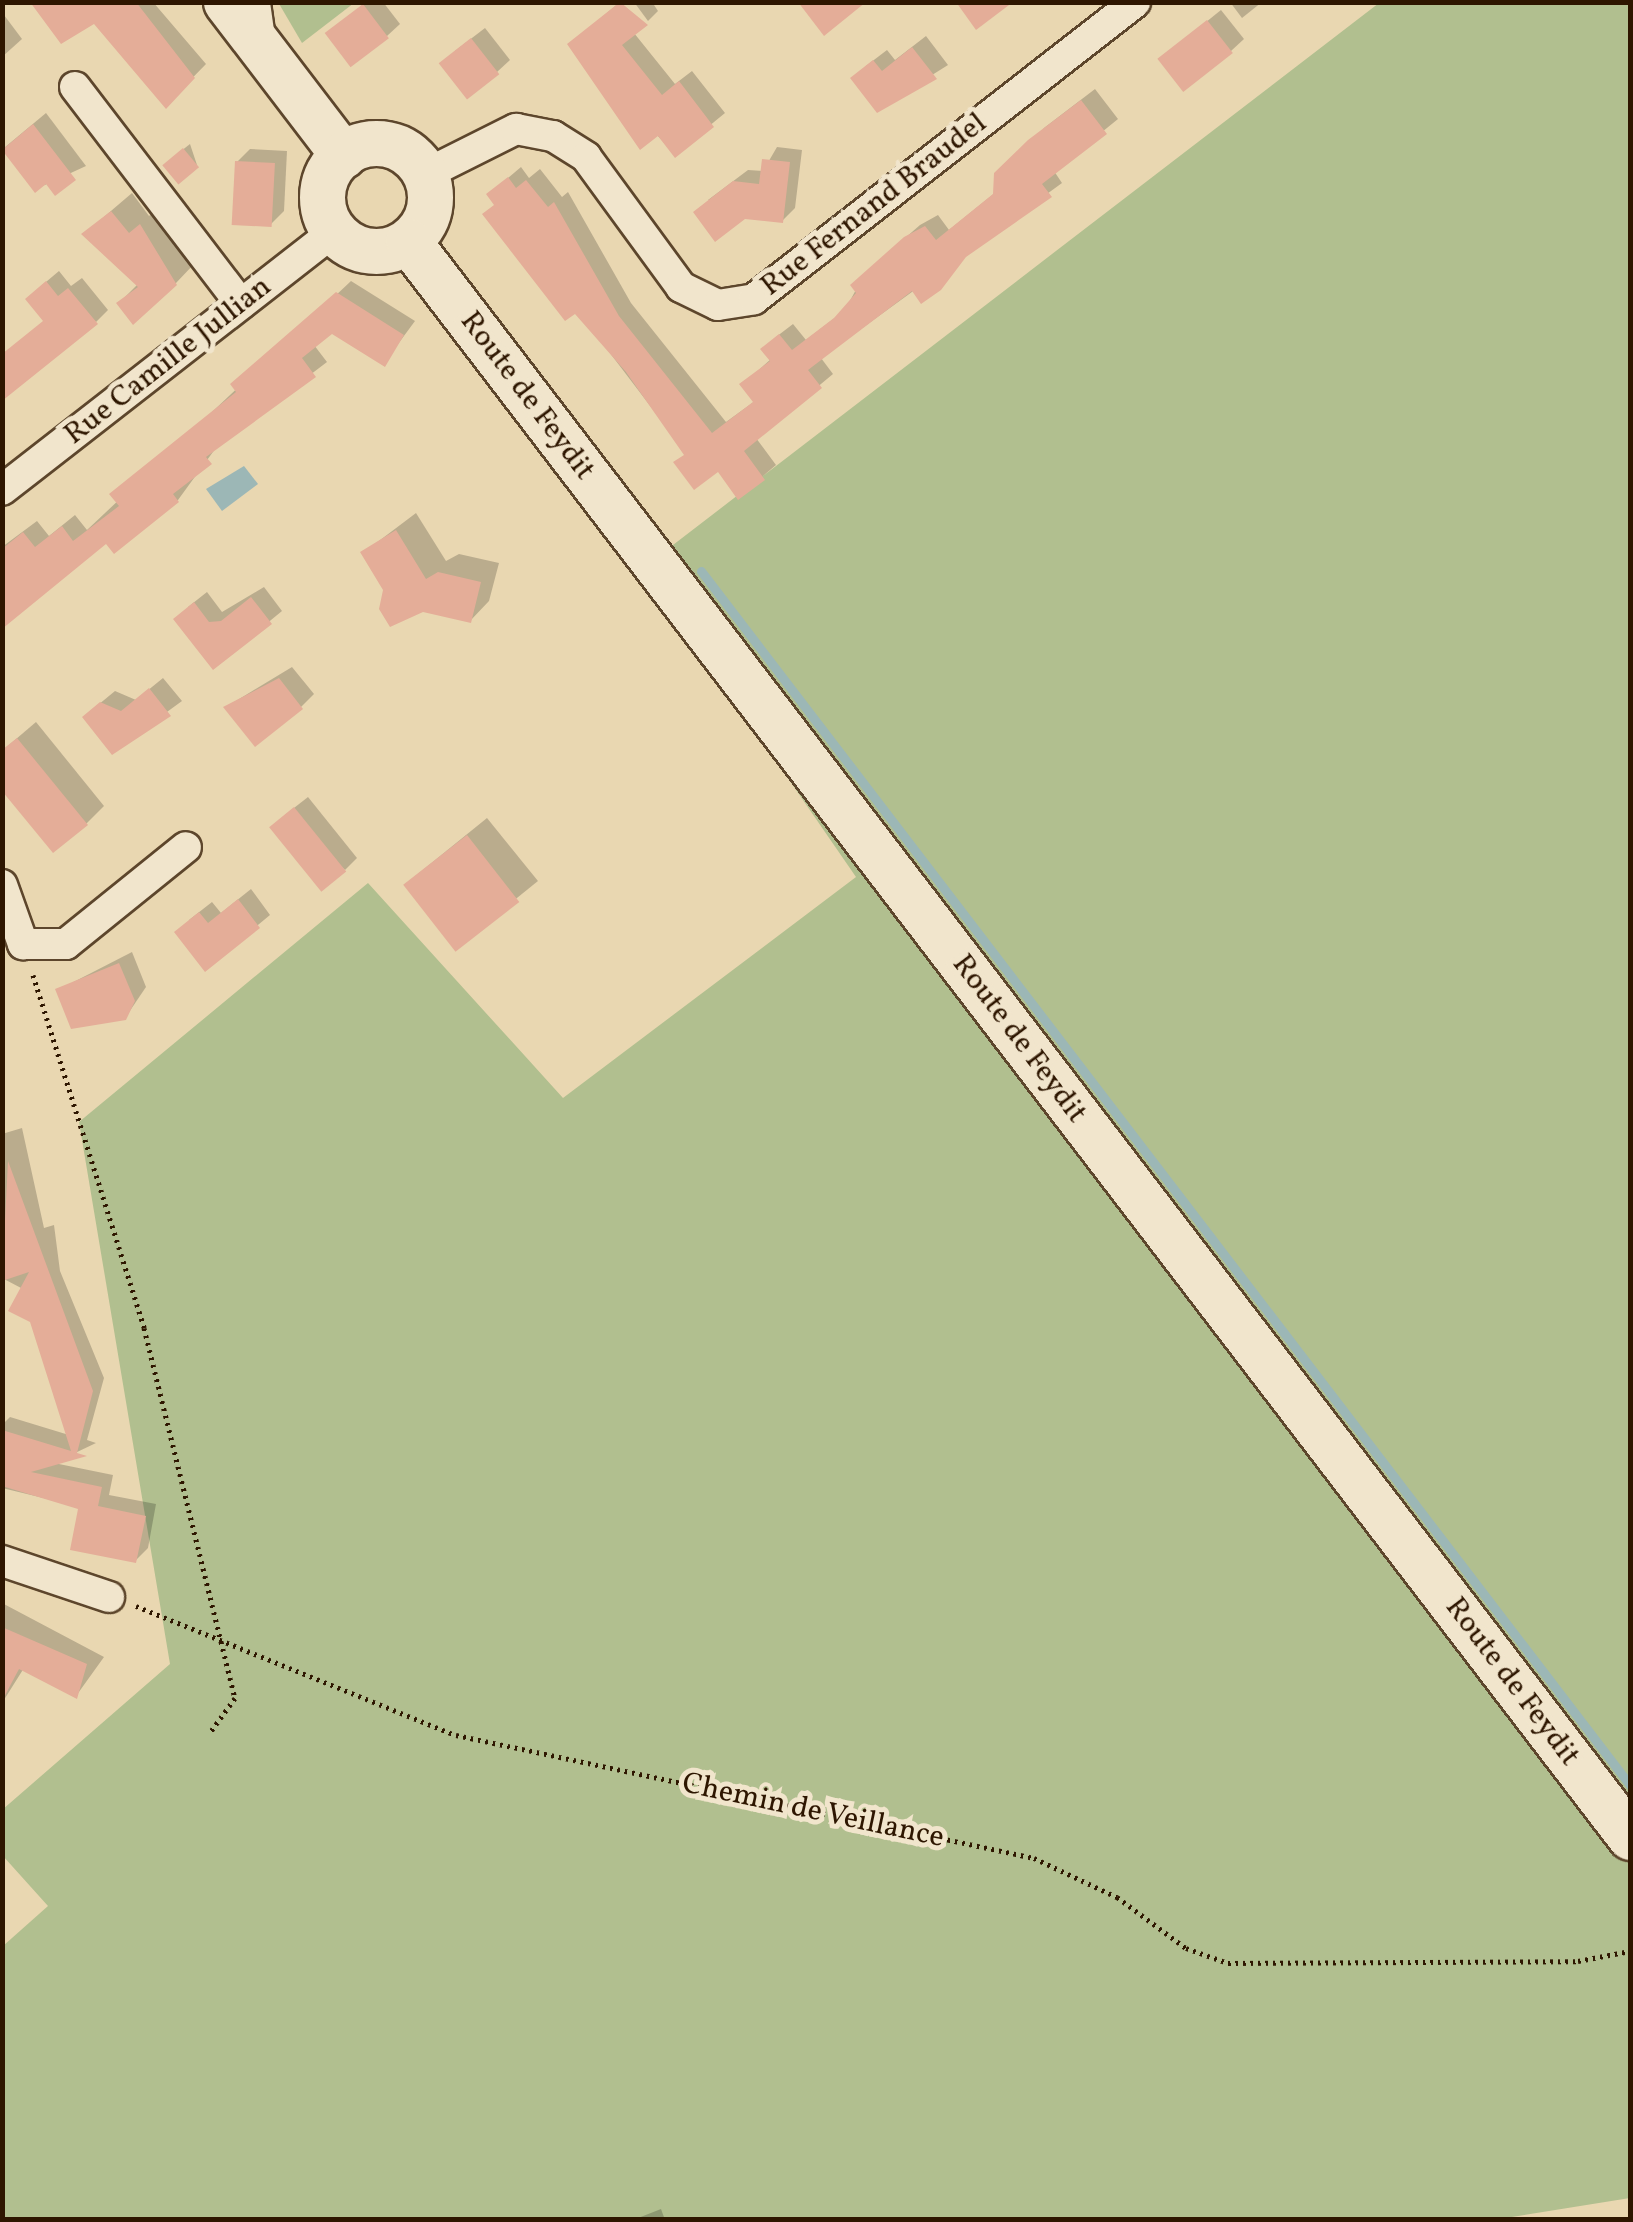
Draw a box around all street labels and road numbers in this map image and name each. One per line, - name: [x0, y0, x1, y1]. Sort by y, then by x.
- street label: Rue Fernand Braudel: [754, 106, 994, 304]
- street label: Rue Camille Jullian: [57, 269, 279, 453]
- street label: Route de Feydit: [452, 304, 602, 488]
- street label: Route de Feydit: [944, 947, 1094, 1131]
- street label: Route de Feydit: [1437, 1590, 1587, 1774]
- street label: Chemin de Veillance: [678, 1766, 948, 1856]

